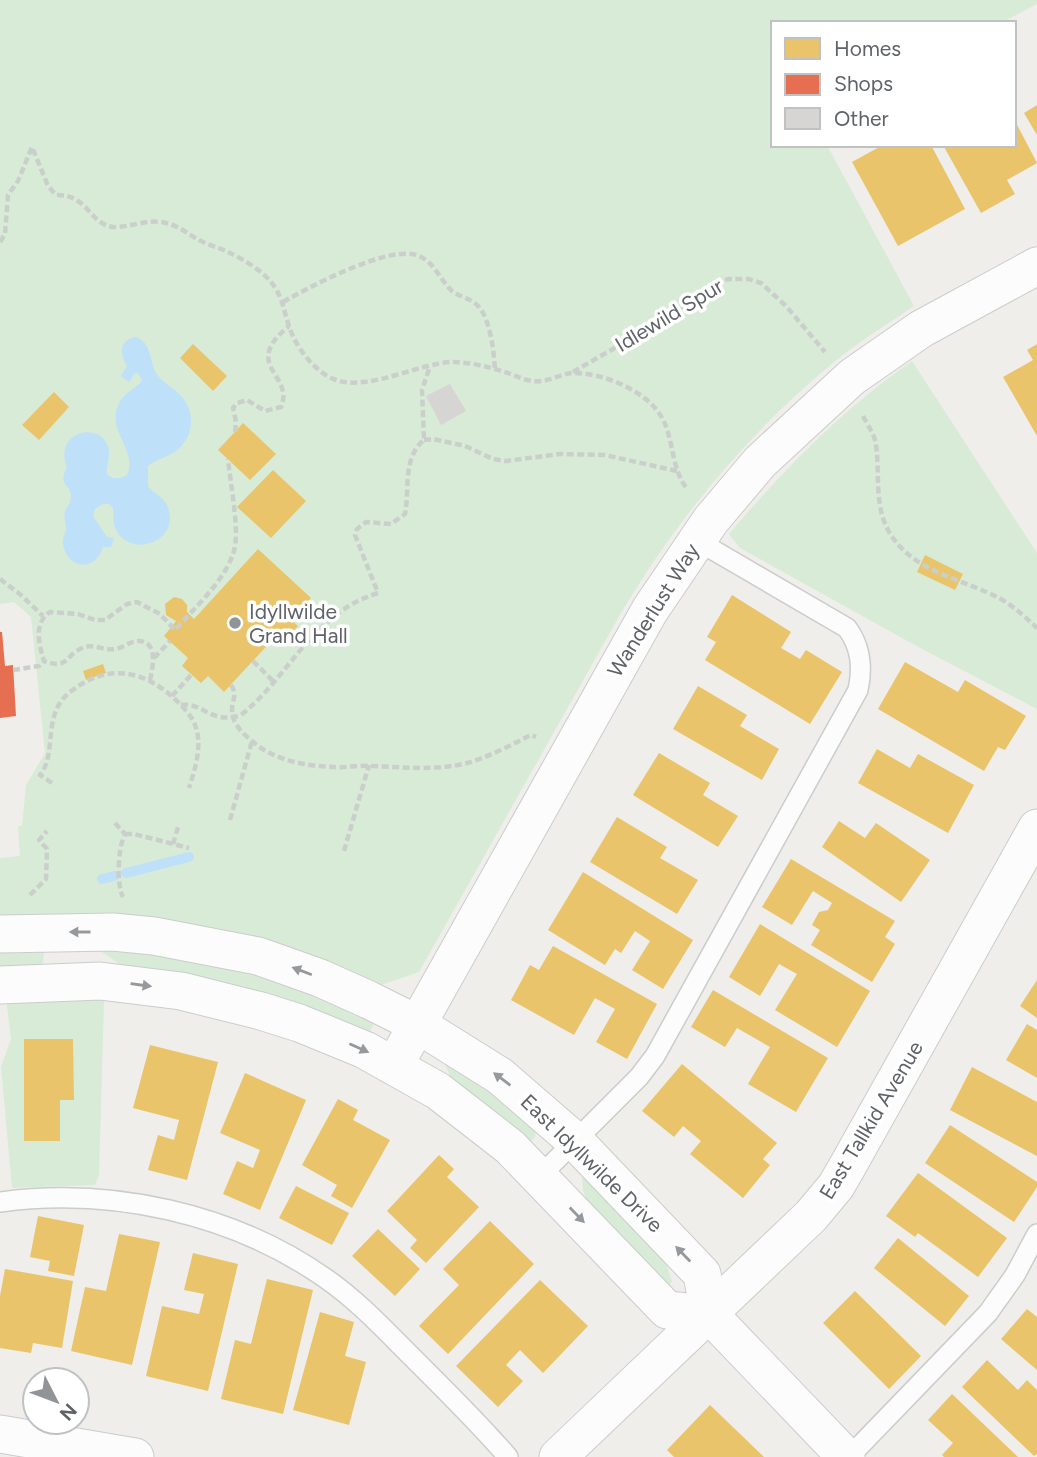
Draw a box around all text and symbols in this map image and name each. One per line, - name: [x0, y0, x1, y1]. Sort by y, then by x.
- legend: [771, 21, 1016, 147]
- text: Homes: [834, 36, 901, 61]
- text: Shops: [834, 71, 893, 96]
- text: Other: [834, 106, 889, 131]
- street label: Idlewild Spur: [611, 273, 727, 357]
- street label: Wanderlust Way: [602, 539, 704, 681]
- place label: Idyllwilde Grand Hall: [249, 599, 348, 648]
- marker: Idyllwilde Grand Hall: [227, 615, 243, 631]
- one-way arrow: [68, 926, 90, 937]
- one-way arrow: [292, 966, 313, 977]
- one-way arrow: [130, 980, 152, 991]
- street label: East Tallkid Avenue: [814, 1036, 928, 1204]
- one-way arrow: [349, 1042, 369, 1054]
- one-way arrow: [493, 1072, 511, 1086]
- street label: East Idyllwilde Drive: [516, 1089, 668, 1237]
- one-way arrow: [568, 1206, 584, 1223]
- one-way arrow: [676, 1246, 692, 1263]
- north arrow: [21, 1366, 91, 1436]
- text: N: [55, 1399, 82, 1425]

